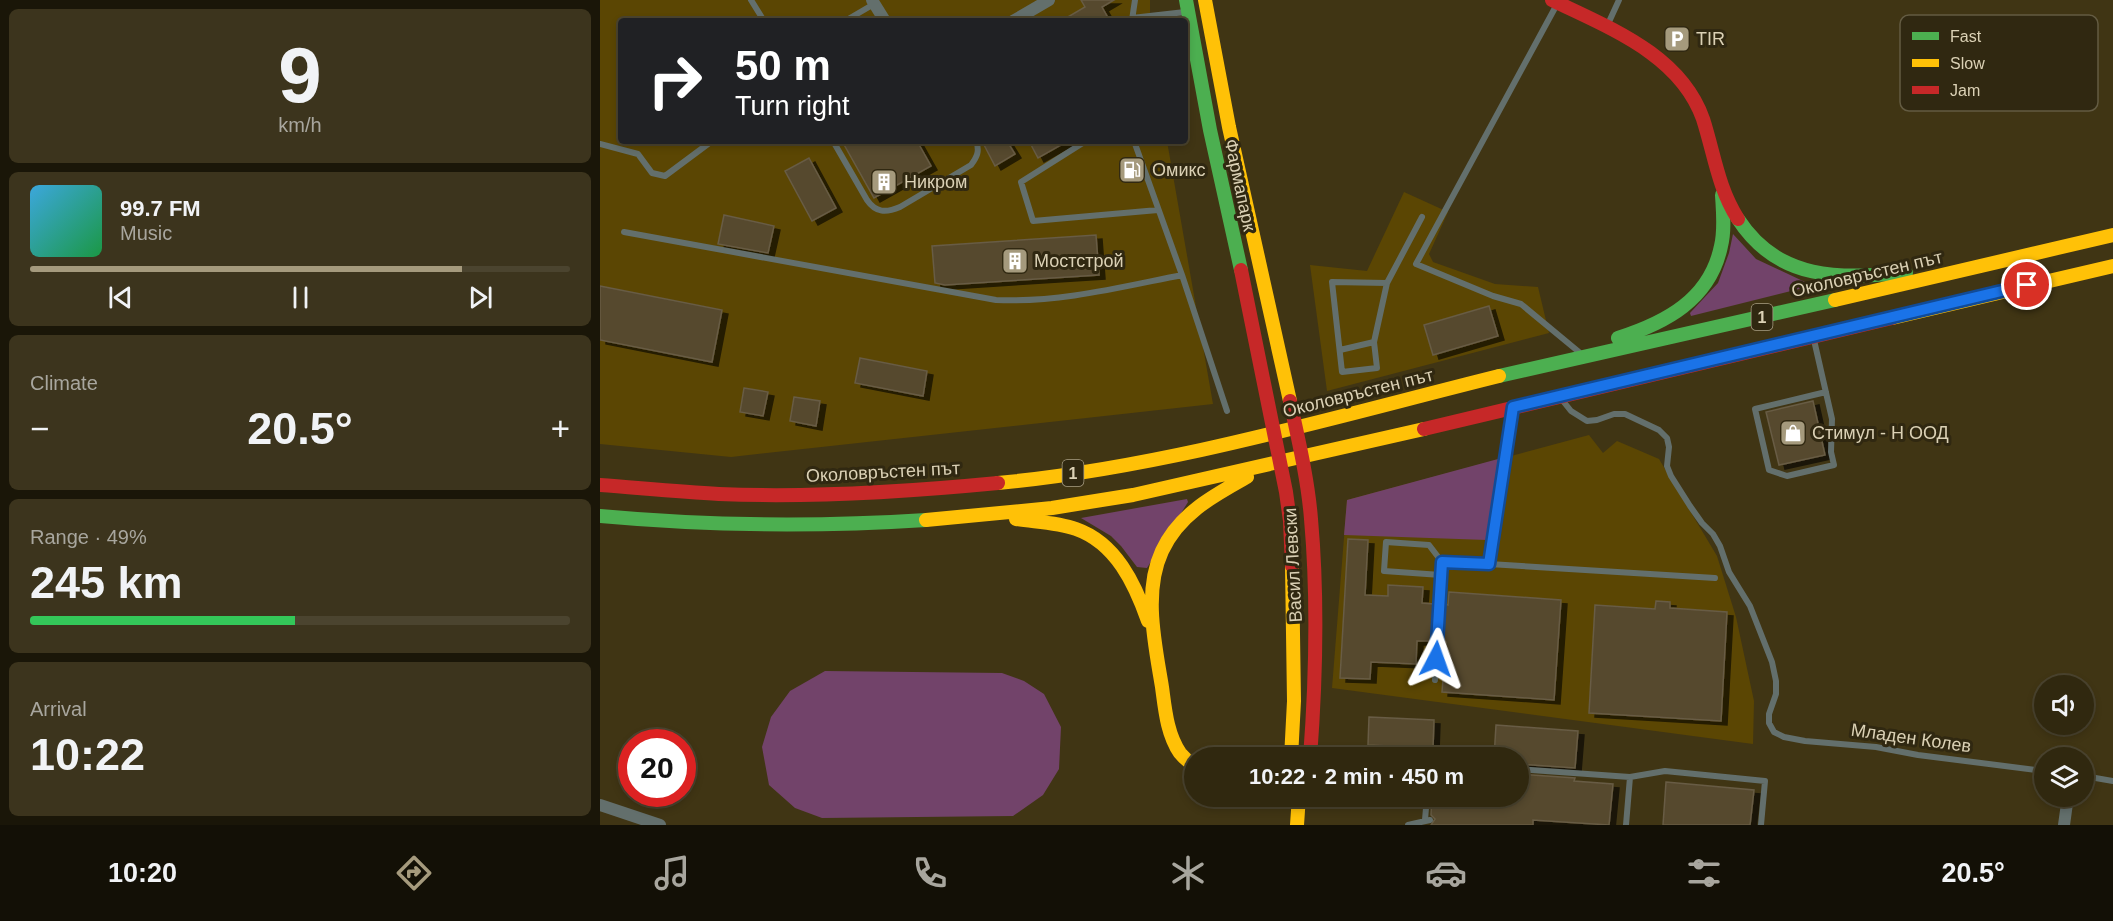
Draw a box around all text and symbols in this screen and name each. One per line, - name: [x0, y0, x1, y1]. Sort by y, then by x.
- legend: [1900, 15, 2098, 111]
- parking icon: TIR: [1662, 24, 1692, 54]
- text: Fast: [1950, 28, 1982, 45]
- place label: TIR: [1696, 29, 1725, 49]
- text: 9: [278, 31, 322, 119]
- icon: right: [636, 42, 714, 120]
- text: 50 m: [735, 42, 831, 89]
- text: Slow: [1950, 55, 1985, 72]
- text: Jam: [1950, 82, 1980, 99]
- text: Turn right: [735, 91, 850, 121]
- text: km/h: [278, 114, 322, 136]
- street label: Фармапарк: [1220, 137, 1260, 233]
- fuel station icon: Омикс: [1117, 155, 1147, 185]
- place label: Омикс: [1152, 160, 1206, 180]
- building icon: Никром: [869, 167, 899, 197]
- place label: Никром: [904, 172, 967, 192]
- text: 99.7 FM: [120, 196, 201, 221]
- text: Music: [120, 222, 172, 244]
- building icon: Мостстрой: [1000, 246, 1030, 276]
- street label: Околовръстен път: [1789, 247, 1945, 301]
- place label: Мостстрой: [1034, 251, 1124, 271]
- pin: [2001, 259, 2052, 310]
- icon: arrive: [2010, 268, 2043, 301]
- icon: previous: [104, 281, 137, 314]
- icon: pause: [284, 281, 317, 314]
- icon: next: [464, 281, 497, 314]
- road number: 1: [1752, 304, 1772, 330]
- street label: Околовръстен път: [1281, 365, 1435, 421]
- text: Climate: [30, 372, 98, 394]
- text: 20.5°: [247, 403, 353, 454]
- text: −: [30, 410, 49, 447]
- text: +: [551, 410, 570, 447]
- shop icon: Стимул - Н ООД: [1778, 418, 1808, 448]
- place label: Стимул - Н ООД: [1812, 423, 1949, 443]
- street label: Околовръстен път: [805, 458, 961, 486]
- road number: 1: [1062, 460, 1084, 486]
- street label: Васил Левски: [1280, 507, 1306, 623]
- text: Range · 49%: [30, 526, 147, 548]
- text: 245 km: [30, 557, 183, 608]
- position arrow: [1404, 627, 1468, 691]
- map controls: [2034, 675, 2094, 807]
- button: sound: [2034, 675, 2094, 735]
- text: Arrival: [30, 698, 87, 720]
- street label: Младен Колев: [1850, 720, 1972, 756]
- text: 10:22: [30, 729, 145, 780]
- speed limit sign: 20: [618, 729, 696, 807]
- button: layers: [2034, 747, 2094, 807]
- text: 10:22 · 2 min · 450 m: [1249, 764, 1464, 789]
- icon: directions: [393, 852, 435, 894]
- icon: music: [651, 852, 693, 894]
- icon: phone: [909, 852, 951, 894]
- icon: climate: [1167, 852, 1209, 894]
- icon: car: [1425, 852, 1467, 894]
- icon: filters: [1683, 852, 1725, 894]
- text: 10:20: [108, 858, 177, 888]
- text: 20.5°: [1942, 858, 2005, 888]

